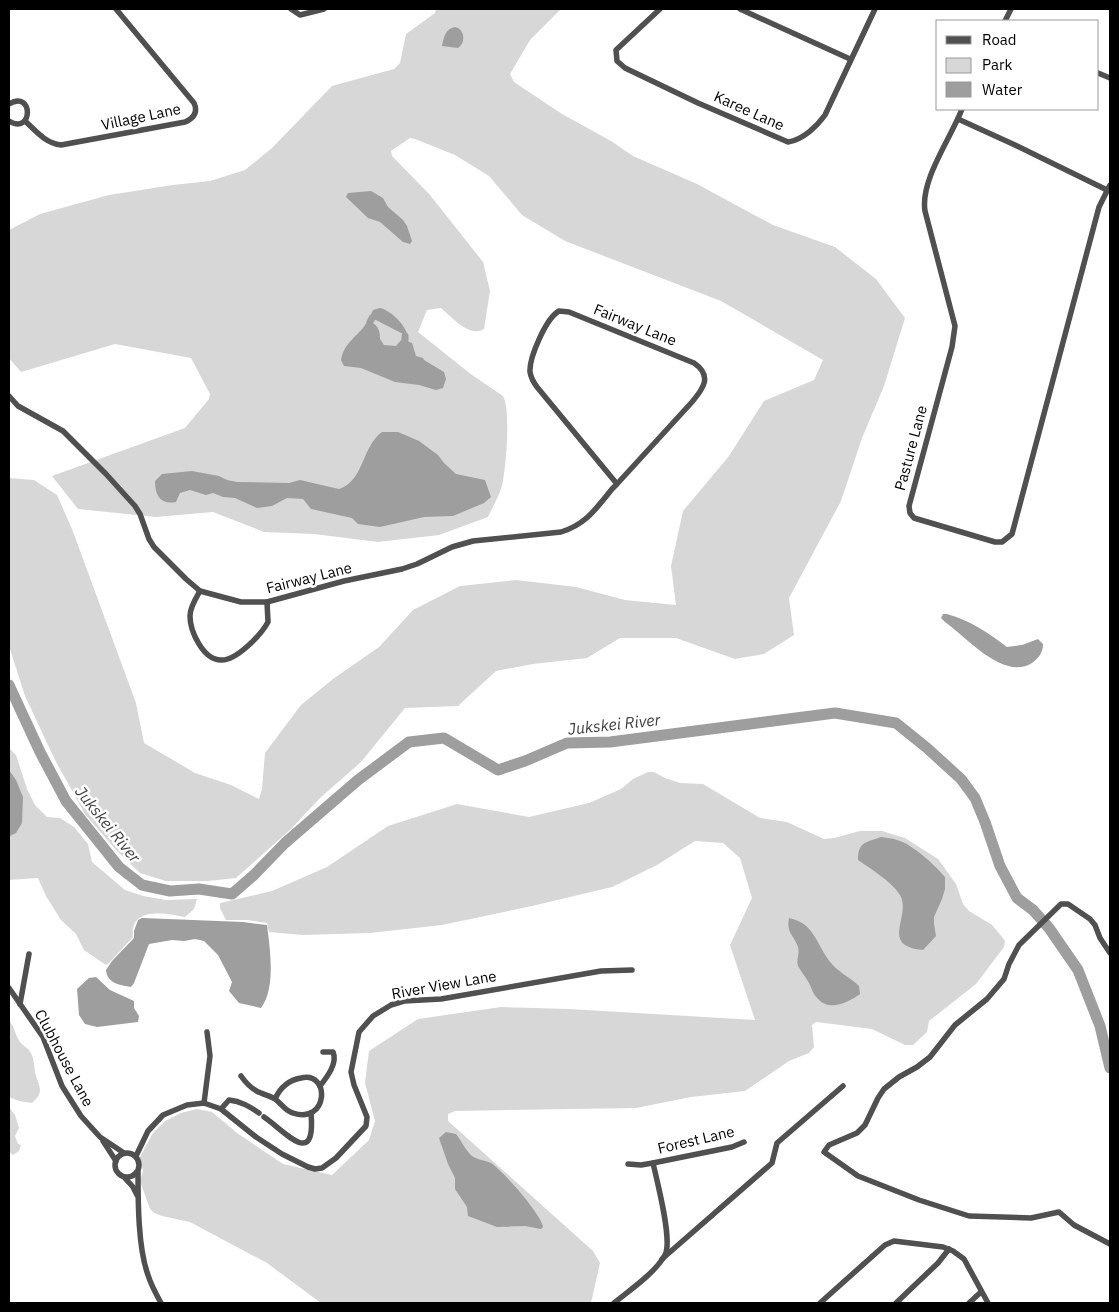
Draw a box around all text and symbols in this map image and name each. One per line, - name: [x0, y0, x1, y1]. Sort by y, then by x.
- legend: [936, 20, 1099, 110]
- text: Road: [982, 30, 1017, 49]
- text: Park: [982, 55, 1012, 74]
- text: Water: [982, 80, 1023, 99]
- street label: Karee Lane: [711, 87, 787, 134]
- street label: Village Lane: [99, 99, 182, 134]
- street label: Fairway Lane: [591, 299, 679, 350]
- street label: Pasture Lane: [890, 403, 931, 493]
- street label: Fairway Lane: [264, 558, 354, 597]
- water label: Jukskei River: [567, 709, 662, 739]
- water label: Jukskei River: [71, 782, 146, 867]
- street label: River View Lane: [390, 966, 498, 1003]
- street label: Clubhouse Lane: [31, 1006, 98, 1110]
- street label: Forest Lane: [656, 1121, 736, 1158]

